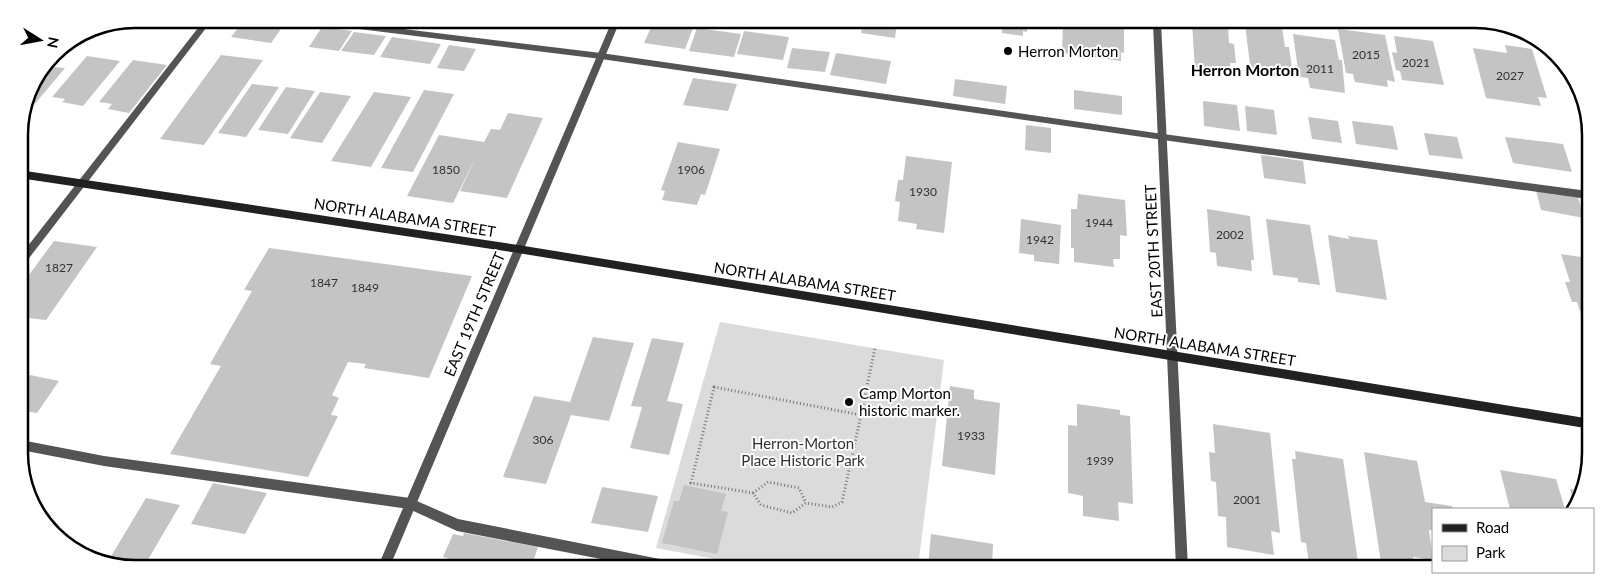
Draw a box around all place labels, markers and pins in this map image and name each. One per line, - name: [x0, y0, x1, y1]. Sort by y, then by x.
- place label: Herron Morton: [1018, 42, 1118, 60]
- marker: Herron Morton: [1002, 45, 1014, 57]
- place label: Camp Morton historic marker.: [859, 384, 960, 419]
- marker: Camp Morton historic marker.: [843, 396, 855, 408]

